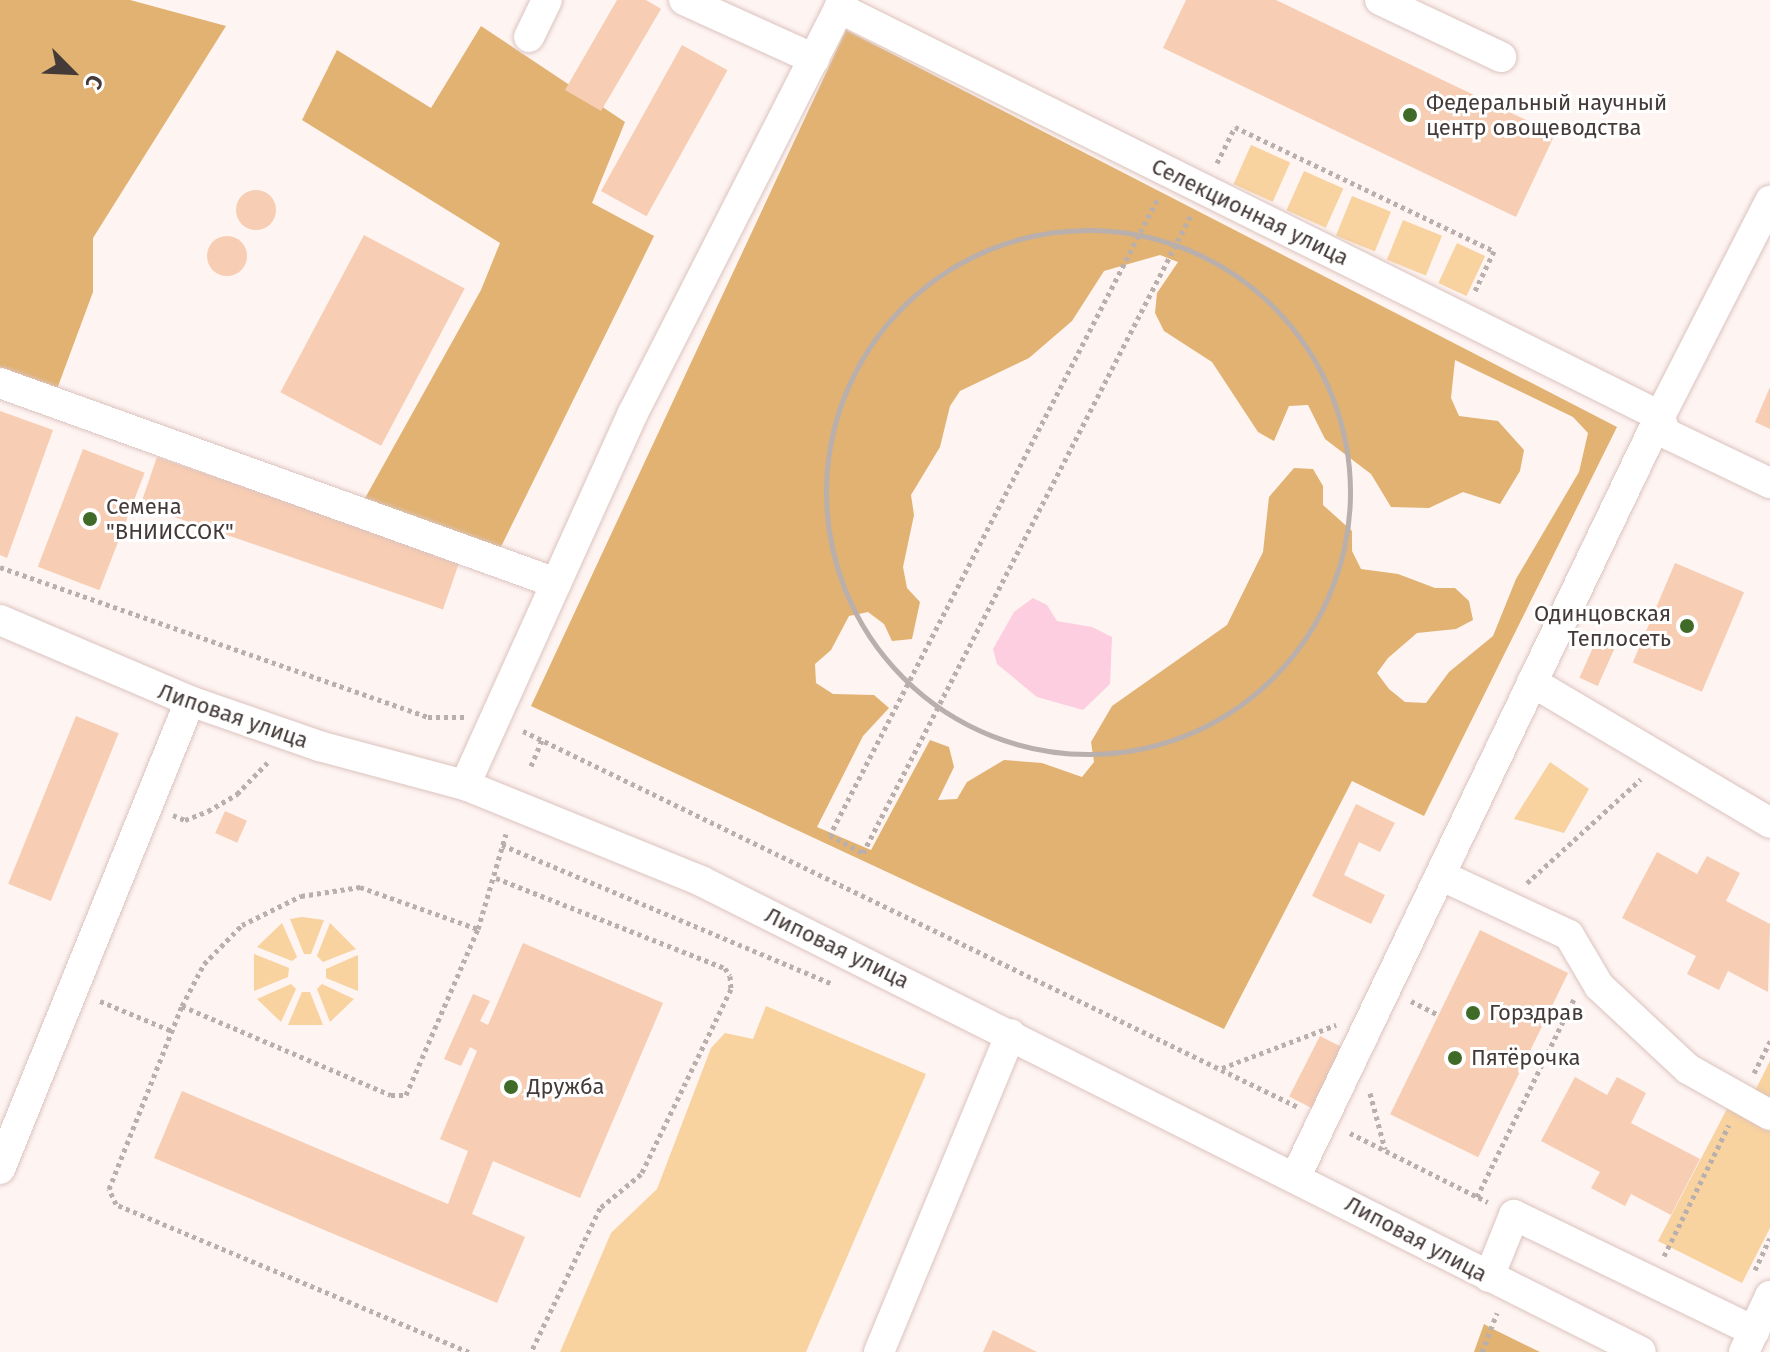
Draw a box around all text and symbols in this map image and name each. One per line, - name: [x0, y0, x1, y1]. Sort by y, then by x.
- north arrow: [32, 32, 112, 112]
- text: С: [79, 71, 109, 93]
- place label: Федеральный научный центр овощеводства: [1426, 89, 1667, 140]
- marker: Федеральный научный центр овощеводства: [1401, 106, 1419, 124]
- street label: Селекционная улица: [1147, 153, 1353, 271]
- place label: Семена "ВНИИССОК": [106, 493, 234, 544]
- marker: Семена "ВНИИССОК": [81, 510, 99, 528]
- place label: Одинцовская Теплосеть: [1534, 600, 1671, 652]
- marker: Одинцовская Теплосеть: [1678, 617, 1696, 635]
- street label: Липовая улица: [155, 678, 311, 754]
- street label: Липовая улица: [761, 902, 913, 994]
- place label: Горздрав: [1489, 1000, 1584, 1026]
- marker: Горздрав: [1464, 1004, 1482, 1022]
- place label: Пятёрочка: [1471, 1045, 1580, 1071]
- marker: Пятёрочка: [1446, 1049, 1464, 1067]
- place label: Дружба: [527, 1074, 604, 1100]
- marker: Дружба: [502, 1078, 520, 1096]
- street label: Липовая улица: [1341, 1191, 1491, 1287]

